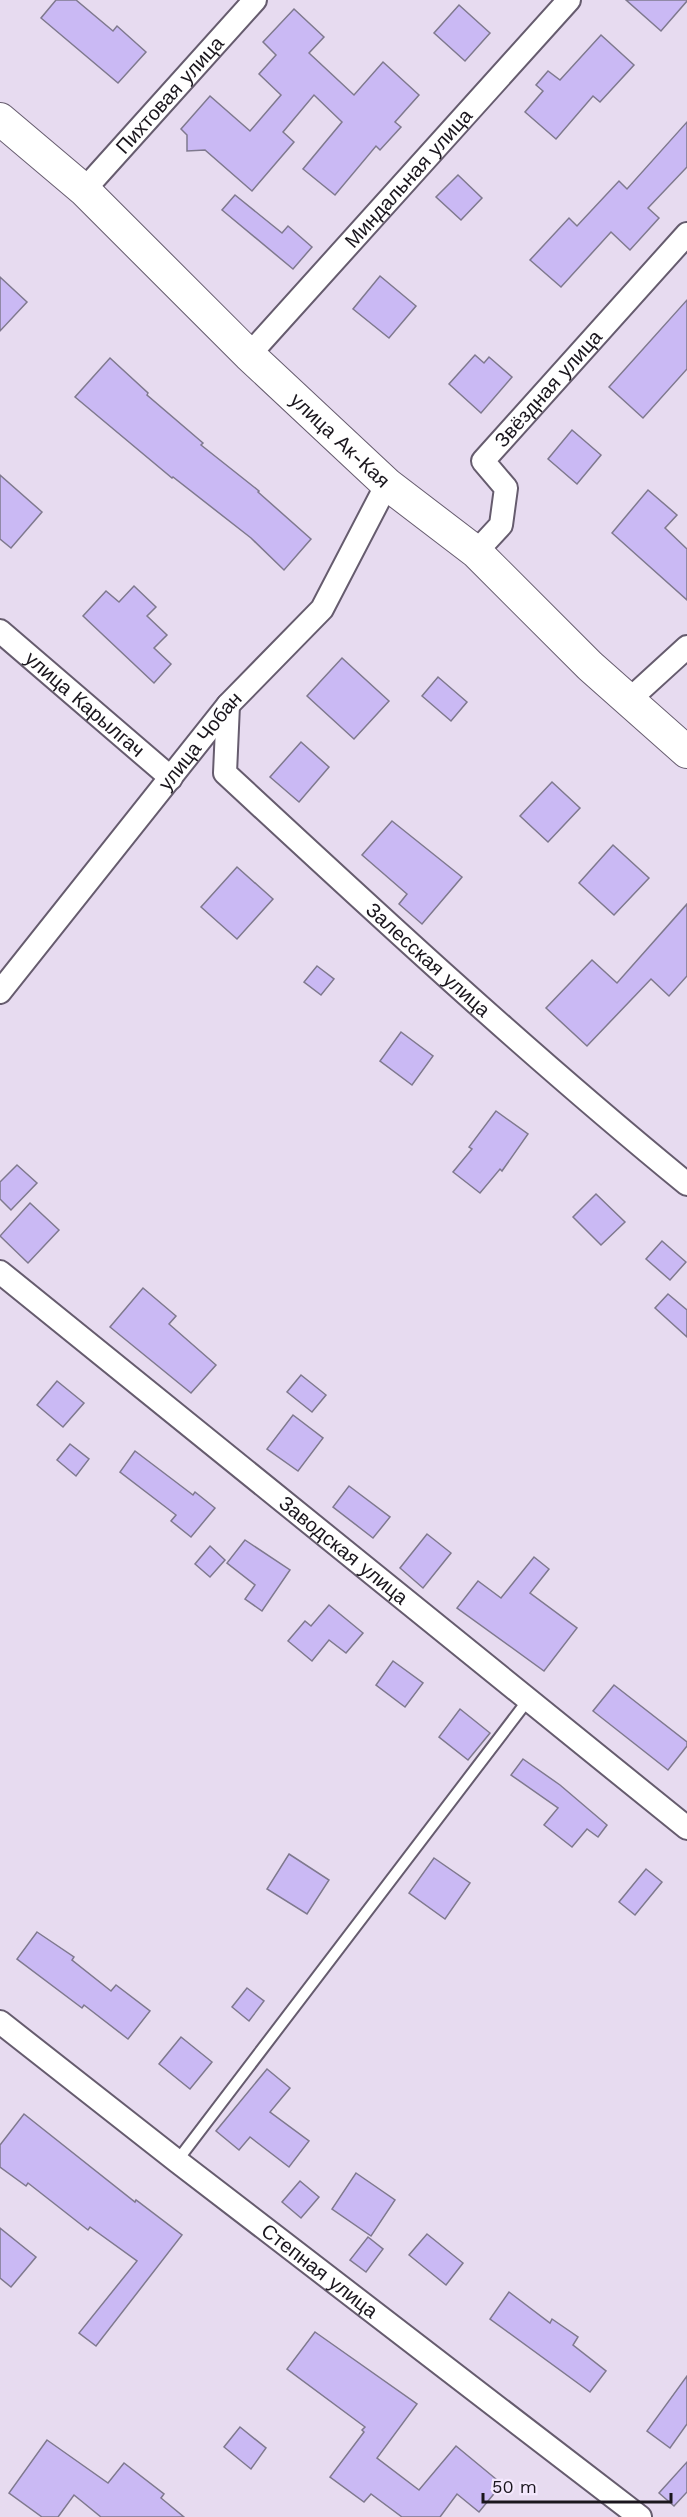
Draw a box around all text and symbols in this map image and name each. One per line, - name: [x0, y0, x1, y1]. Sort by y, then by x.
- street label: Пихтовая улица: [111, 31, 229, 158]
- street label: Миндальная улица: [340, 103, 478, 253]
- street label: Звёздная улица: [489, 324, 607, 452]
- street label: улица Ак-Кая: [285, 388, 395, 493]
- street label: улица Карылгач: [20, 646, 150, 762]
- street label: улица Чобан: [153, 686, 247, 795]
- street label: Залесская улица: [361, 897, 496, 1022]
- street label: Заводская улица: [274, 1491, 414, 1610]
- street label: Степная улица: [257, 2218, 383, 2323]
- scale bar: [483, 2466, 670, 2504]
- text: 50 m: [492, 2476, 537, 2497]

